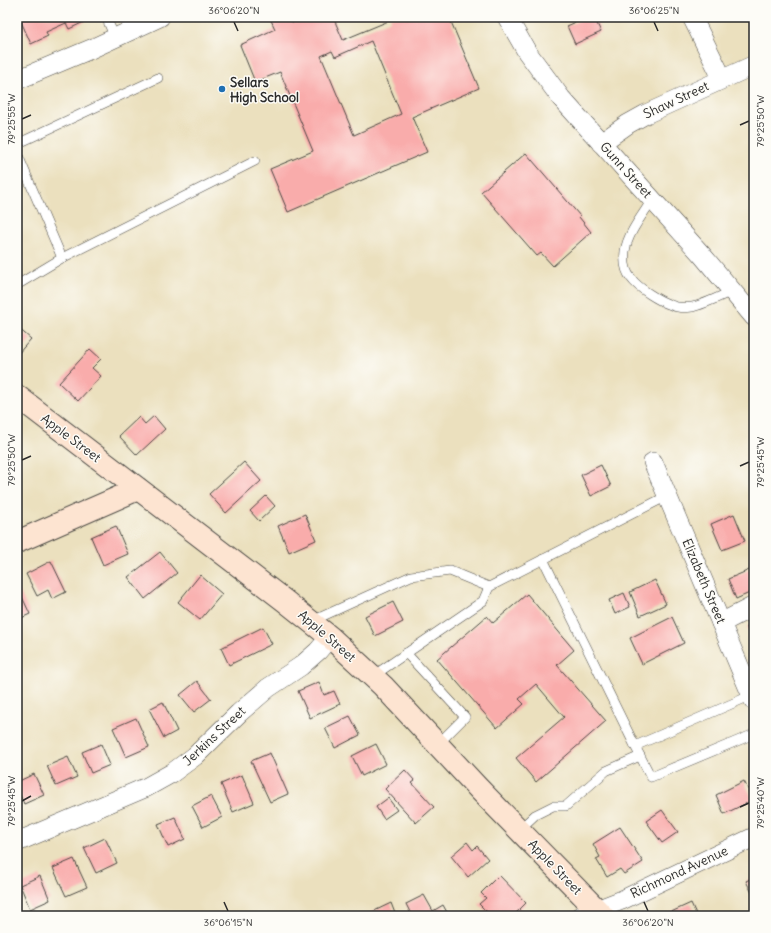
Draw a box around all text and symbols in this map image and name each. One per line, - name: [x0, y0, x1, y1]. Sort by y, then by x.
- text: 36°06'20"N: [208, 4, 260, 17]
- text: 36°06'25"N: [629, 4, 679, 17]
- place label: Sellars High School: [230, 74, 299, 106]
- street label: Shaw Street: [641, 77, 712, 123]
- marker: Sellars High School: [217, 84, 227, 94]
- text: 79°25'55"W: [5, 93, 18, 145]
- text: 79°25'50"W: [754, 95, 767, 147]
- street label: Gunn Street: [596, 138, 656, 202]
- street label: Apple Street: [38, 410, 105, 466]
- text: 79°25'50"W: [5, 434, 18, 486]
- text: 79°25'45"W: [754, 437, 767, 487]
- street label: Elizabeth Street: [678, 536, 730, 627]
- street label: Apple Street: [295, 606, 360, 666]
- street label: Jerkins Street: [179, 702, 249, 769]
- text: 79°25'45"W: [5, 776, 18, 826]
- text: 79°25'40"W: [754, 777, 767, 829]
- street label: Apple Street: [524, 836, 586, 899]
- street label: Richmond Avenue: [627, 842, 731, 902]
- text: 36°06'15"N: [203, 916, 253, 929]
- text: 36°06'20"N: [622, 916, 674, 929]

